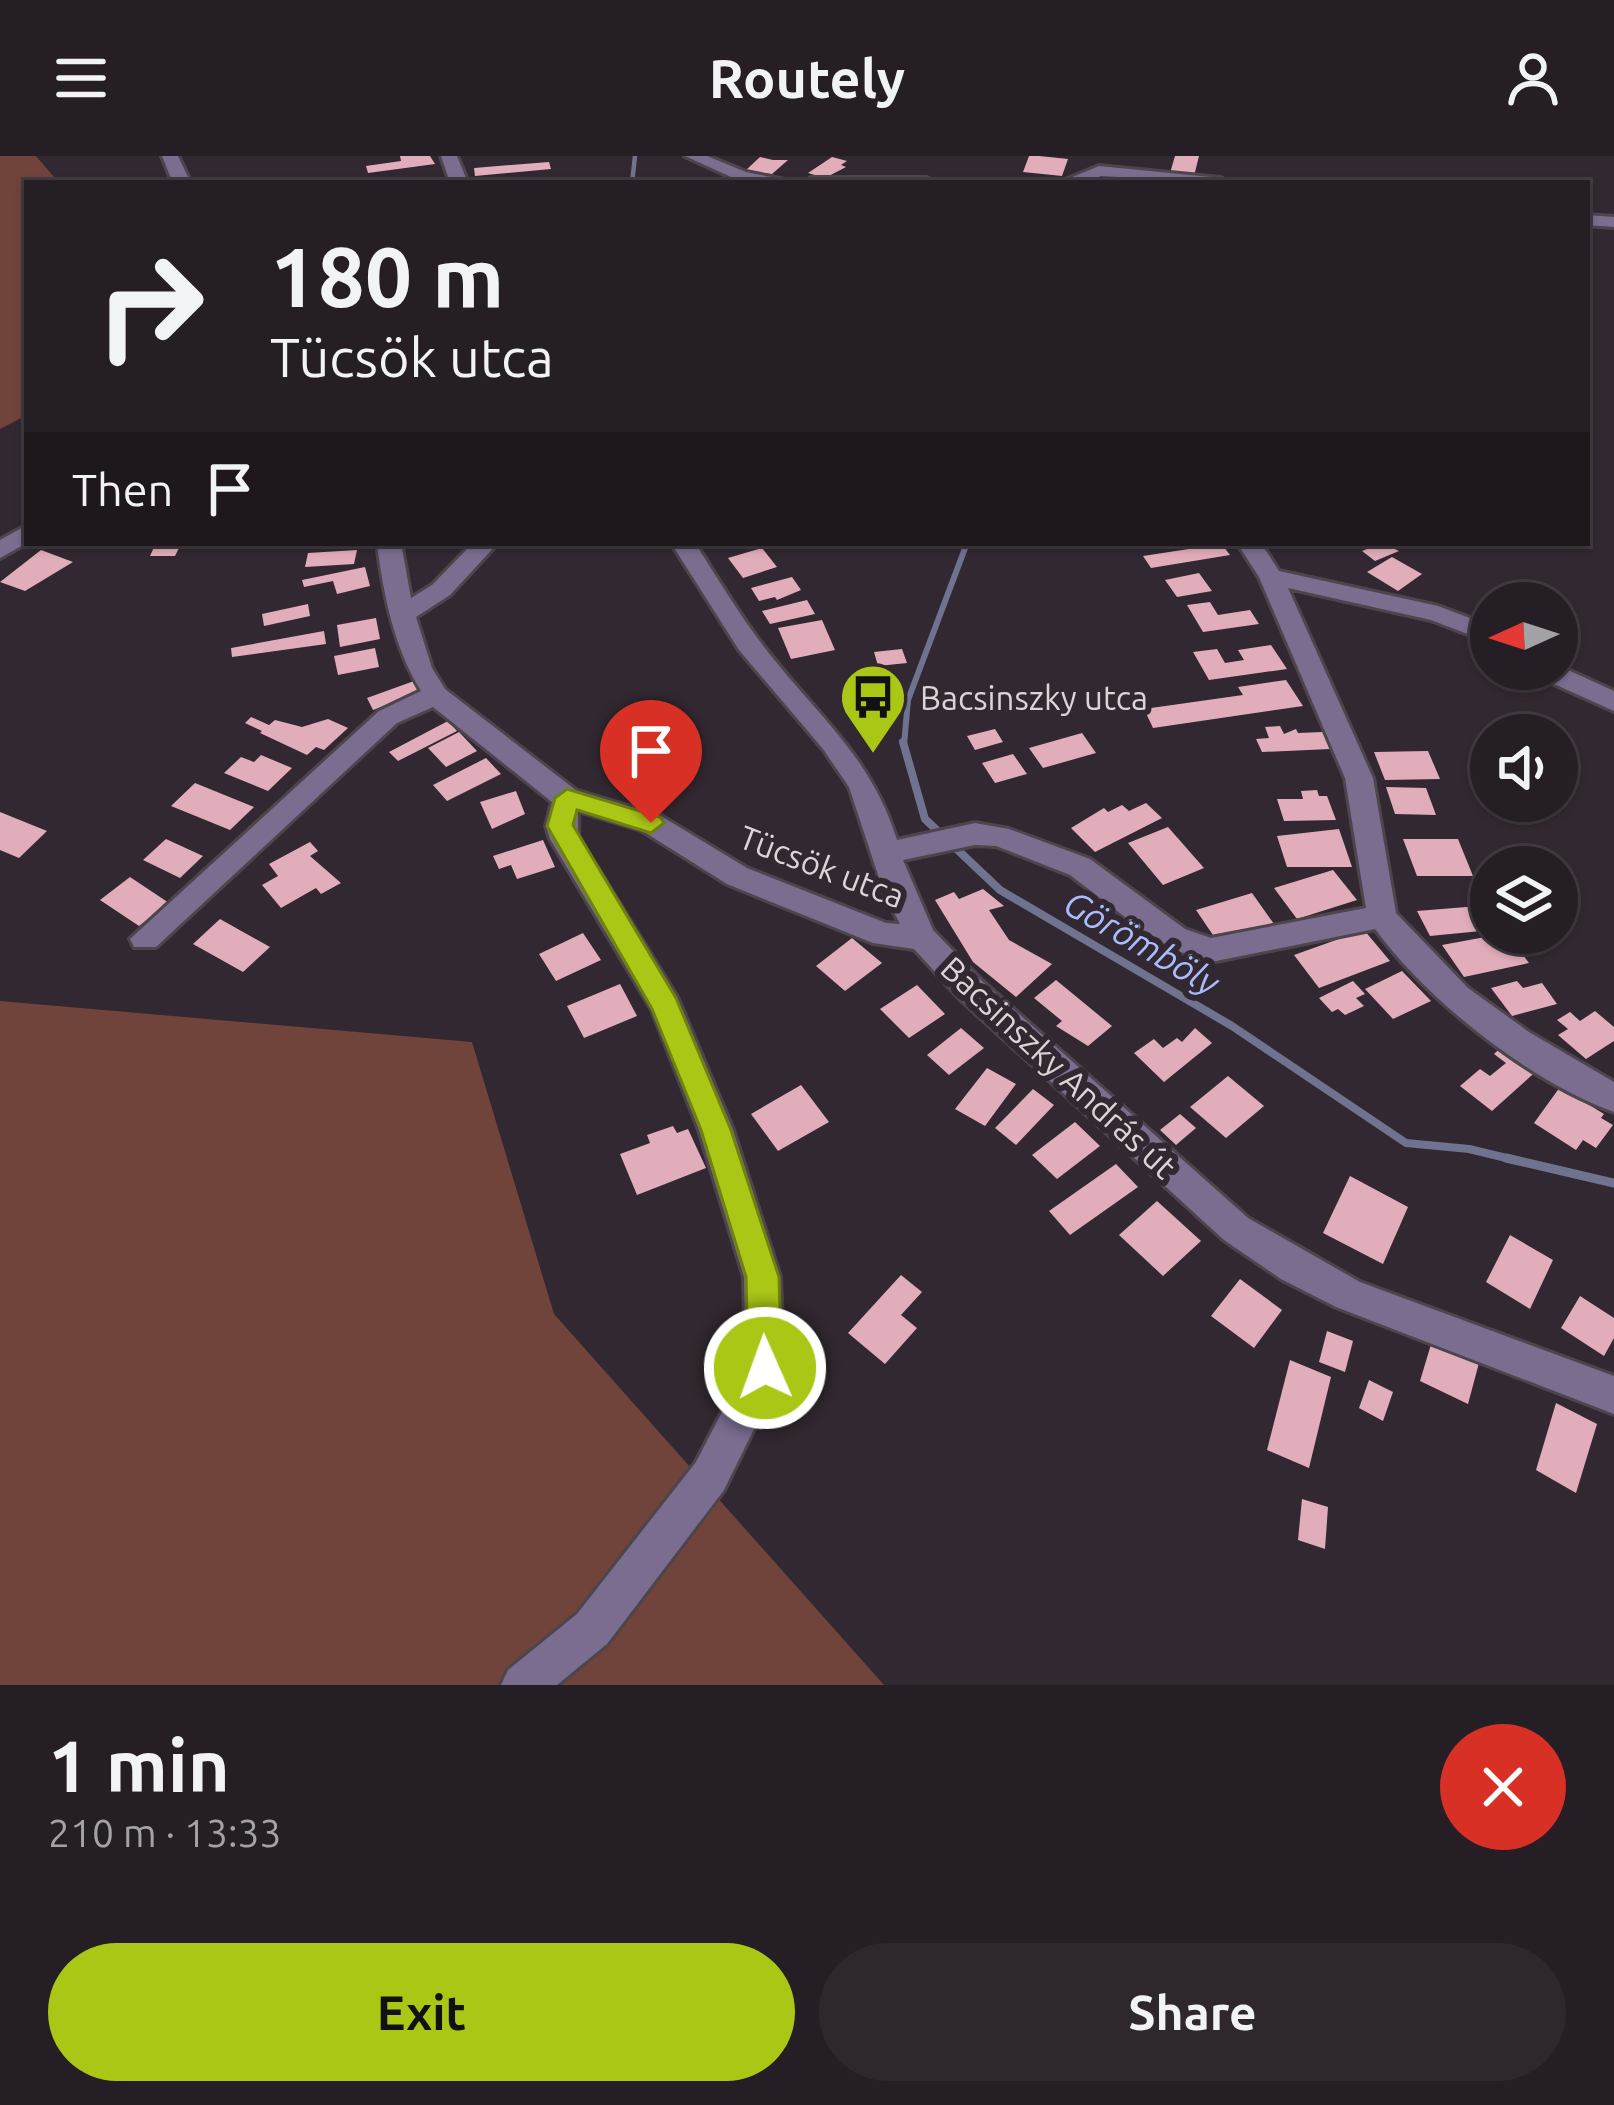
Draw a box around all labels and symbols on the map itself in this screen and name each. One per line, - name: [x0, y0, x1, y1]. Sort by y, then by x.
- north arrow: [1470, 582, 1578, 690]
- bus stop icon: Bacsinszky utca: [838, 662, 908, 756]
- place label: Bacsinszky utca: [920, 679, 1148, 716]
- pin: [600, 700, 702, 823]
- street label: Tücsök utca: [734, 818, 910, 914]
- water label: Görömböly: [1057, 881, 1228, 1003]
- street label: Bacsinszky András út: [934, 949, 1184, 1185]
- position arrow: [702, 1305, 828, 1431]

